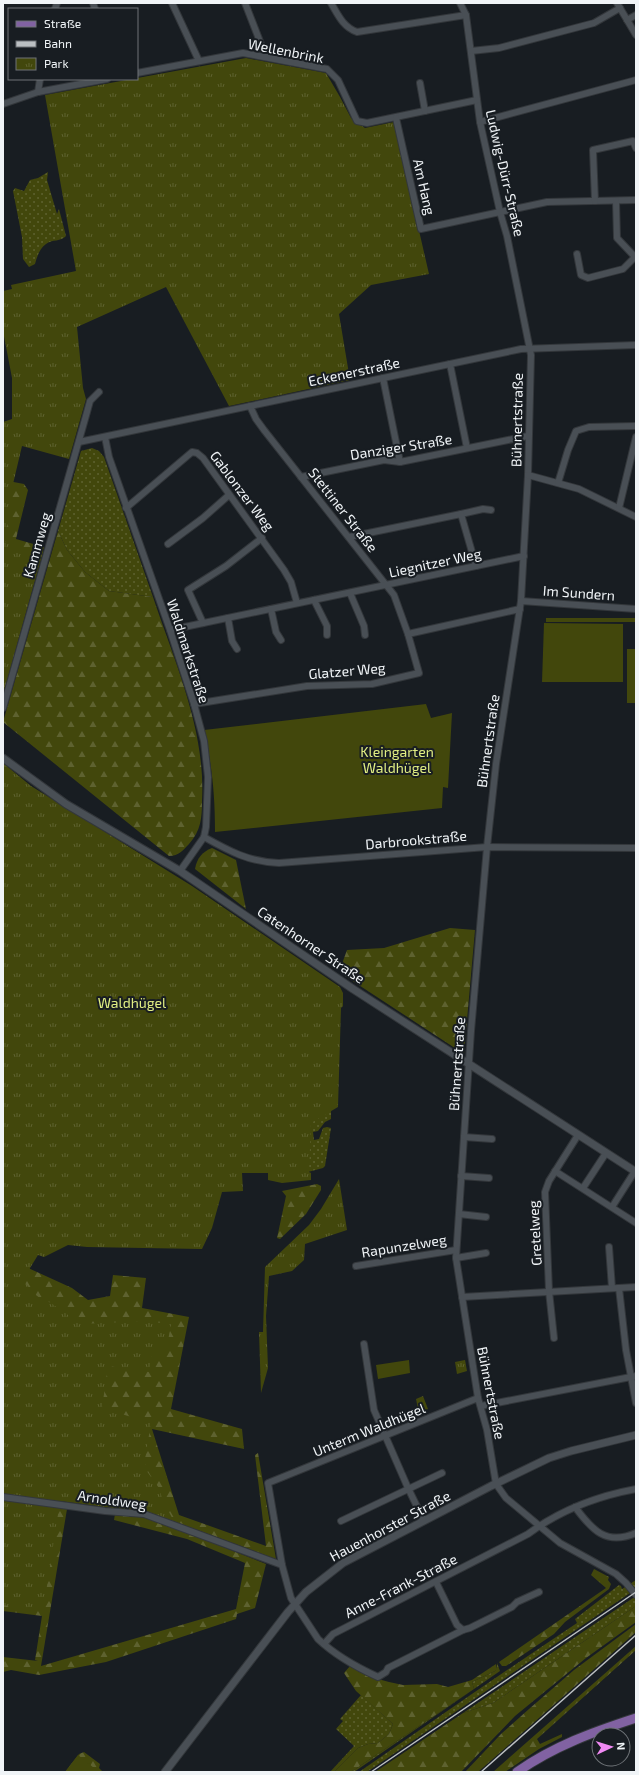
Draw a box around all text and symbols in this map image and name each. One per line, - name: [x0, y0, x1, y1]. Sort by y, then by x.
- legend: [8, 8, 138, 80]
- text: Straße: [44, 16, 81, 30]
- street label: Wellenbrink: [247, 35, 325, 66]
- text: Bahn: [44, 36, 72, 50]
- text: Park: [44, 56, 69, 70]
- street label: Ludwig-Dürr-Straße: [483, 108, 528, 238]
- street label: Am Hang: [410, 157, 439, 217]
- street label: Eckenerstraße: [307, 354, 401, 390]
- street label: Bühnertstraße: [507, 373, 526, 467]
- street label: Danziger Straße: [349, 430, 453, 463]
- street label: Gablonzer Weg: [207, 447, 278, 534]
- street label: Stettiner Straße: [305, 464, 382, 555]
- street label: Kammweg: [19, 510, 54, 580]
- street label: Liegnitzer Weg: [387, 544, 483, 581]
- street label: Im Sundern: [542, 581, 616, 604]
- street label: Waldmarkstraße: [164, 597, 213, 705]
- street label: Glatzer Weg: [308, 659, 386, 682]
- street label: Bühnertstraße: [473, 693, 502, 789]
- park label: Kleingarten Waldhügel: [360, 743, 434, 776]
- street label: Darbrookstraße: [365, 827, 467, 852]
- street label: Catenhorner Straße: [254, 902, 368, 987]
- park label: Waldhügel: [98, 994, 167, 1011]
- street label: Bühnertstraße: [445, 1016, 468, 1111]
- street label: Gretelweg: [524, 1200, 545, 1266]
- street label: Rapunzelweg: [360, 1230, 448, 1261]
- street label: Bühnertstraße: [474, 1345, 509, 1441]
- street label: Unterm Waldhügel: [310, 1399, 428, 1460]
- street label: Arnoldweg: [77, 1486, 148, 1513]
- street label: Hauenhorster Straße: [327, 1487, 453, 1565]
- street label: Anne-Frank-Straße: [342, 1550, 460, 1621]
- north arrow: [591, 1727, 631, 1767]
- text: N: [615, 1742, 628, 1751]

